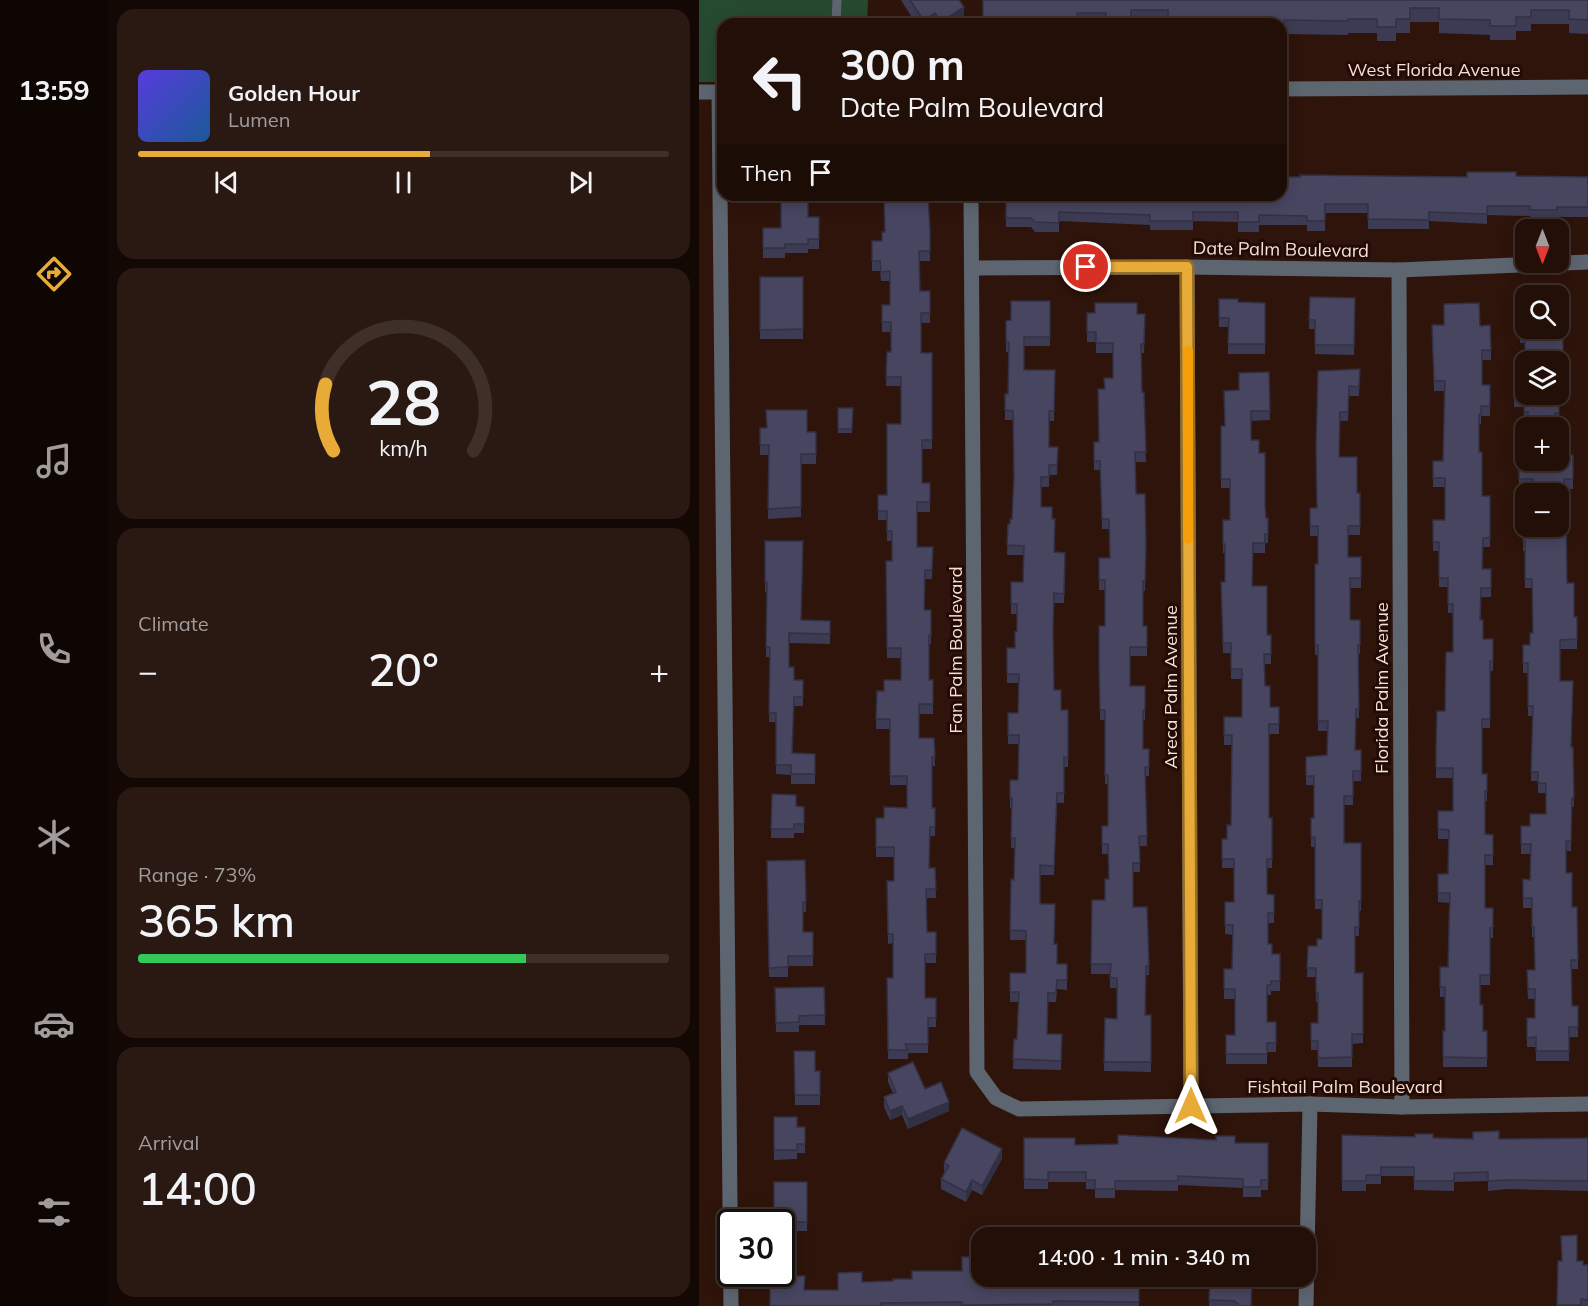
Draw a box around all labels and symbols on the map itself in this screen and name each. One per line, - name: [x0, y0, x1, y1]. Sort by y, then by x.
- street label: West Florida Avenue: [1347, 58, 1521, 81]
- north arrow: [1515, 219, 1569, 273]
- street label: Date Palm Boulevard: [1193, 236, 1369, 262]
- pin: [1060, 241, 1111, 292]
- street label: Fan Palm Boulevard: [944, 567, 967, 733]
- street label: Florida Palm Avenue: [1370, 602, 1393, 774]
- street label: Areca Palm Avenue: [1159, 605, 1182, 769]
- position arrow: [1159, 1074, 1223, 1138]
- street label: Fishtail Palm Boulevard: [1247, 1075, 1443, 1098]
- speed limit sign: 30: [717, 1209, 795, 1287]

